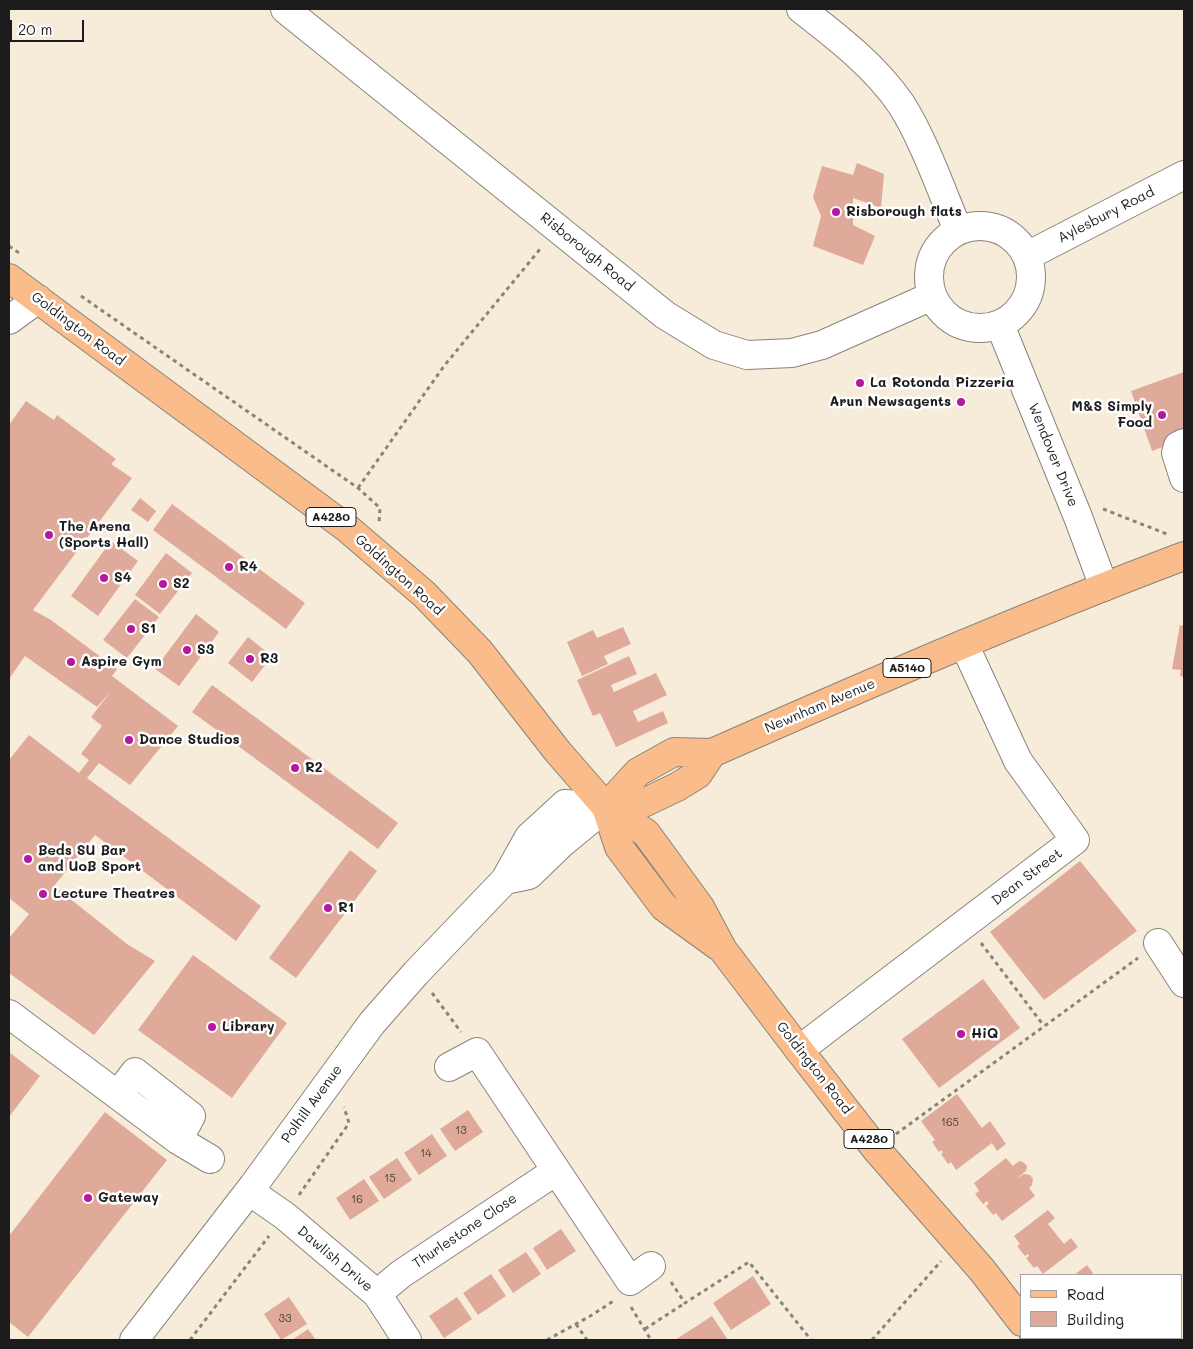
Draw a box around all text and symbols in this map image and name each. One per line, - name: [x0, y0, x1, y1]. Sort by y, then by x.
- scale bar: [12, 10, 86, 42]
- text: 20 m: [18, 19, 52, 39]
- street label: Aylesbury Road: [1055, 183, 1157, 247]
- place label: Risborough flats: [846, 204, 962, 220]
- marker: Risborough flats: [830, 206, 842, 218]
- street label: Risborough Road: [537, 209, 637, 295]
- street label: Goldington Road: [28, 288, 128, 370]
- place label: La Rotonda Pizzeria: [870, 375, 1014, 391]
- marker: La Rotonda Pizzeria: [854, 377, 866, 389]
- place label: Arun Newsagents: [829, 394, 951, 410]
- marker: Arun Newsagents: [955, 396, 967, 408]
- place label: M&S Simply Food: [1072, 399, 1152, 432]
- street label: Wendover Drive: [1025, 401, 1081, 509]
- marker: M&S Simply Food: [1156, 409, 1168, 421]
- road number: A4280: [306, 508, 356, 526]
- place label: The Arena (Sports Hall): [59, 519, 149, 552]
- marker: The Arena (Sports Hall): [43, 529, 55, 541]
- street label: Goldington Road: [351, 531, 447, 619]
- place label: R4: [239, 559, 258, 575]
- marker: R4: [223, 561, 235, 573]
- place label: S4: [114, 570, 132, 586]
- marker: S4: [98, 572, 110, 584]
- place label: S2: [173, 576, 190, 592]
- marker: S2: [157, 578, 169, 590]
- place label: S1: [141, 621, 156, 637]
- marker: S1: [125, 623, 137, 635]
- place label: S3: [197, 642, 214, 658]
- marker: S3: [181, 644, 193, 656]
- place label: R3: [260, 651, 278, 667]
- marker: R3: [244, 653, 256, 665]
- place label: Aspire Gym: [81, 654, 162, 670]
- marker: Aspire Gym: [65, 656, 77, 668]
- road number: A5140: [883, 658, 931, 678]
- street label: Newnham Avenue: [762, 675, 878, 737]
- place label: Dance Studios: [139, 732, 240, 748]
- marker: Dance Studios: [123, 734, 135, 746]
- place label: R2: [305, 760, 323, 776]
- marker: R2: [289, 762, 301, 774]
- place label: Beds SU Bar and UoB Sport: [38, 843, 141, 876]
- street label: Dean Street: [988, 845, 1066, 909]
- marker: Beds SU Bar and UoB Sport: [22, 853, 34, 865]
- place label: Lecture Theatres: [53, 886, 175, 902]
- marker: Lecture Theatres: [37, 888, 49, 900]
- place label: R1: [338, 900, 354, 916]
- marker: R1: [322, 902, 334, 914]
- street label: Goldington Road: [773, 1018, 855, 1118]
- place label: Library: [222, 1019, 275, 1035]
- marker: Library: [206, 1021, 218, 1033]
- place label: HiQ: [971, 1026, 998, 1042]
- marker: HiQ: [955, 1028, 967, 1040]
- street label: Polhill Avenue: [278, 1062, 346, 1146]
- house number: 165: [941, 1116, 959, 1130]
- house number: 13: [455, 1124, 467, 1138]
- road number: A4280: [844, 1130, 894, 1148]
- house number: 14: [420, 1147, 432, 1161]
- house number: 15: [384, 1172, 396, 1186]
- place label: Gateway: [98, 1190, 159, 1206]
- street label: Thurlestone Close: [410, 1190, 520, 1272]
- marker: Gateway: [82, 1192, 94, 1204]
- house number: 16: [351, 1193, 363, 1207]
- street label: Dawlish Drive: [294, 1223, 376, 1295]
- legend: [1020, 1274, 1183, 1339]
- text: Road: [1067, 1284, 1104, 1304]
- text: Building: [1067, 1309, 1124, 1329]
- house number: 33: [279, 1312, 291, 1326]

